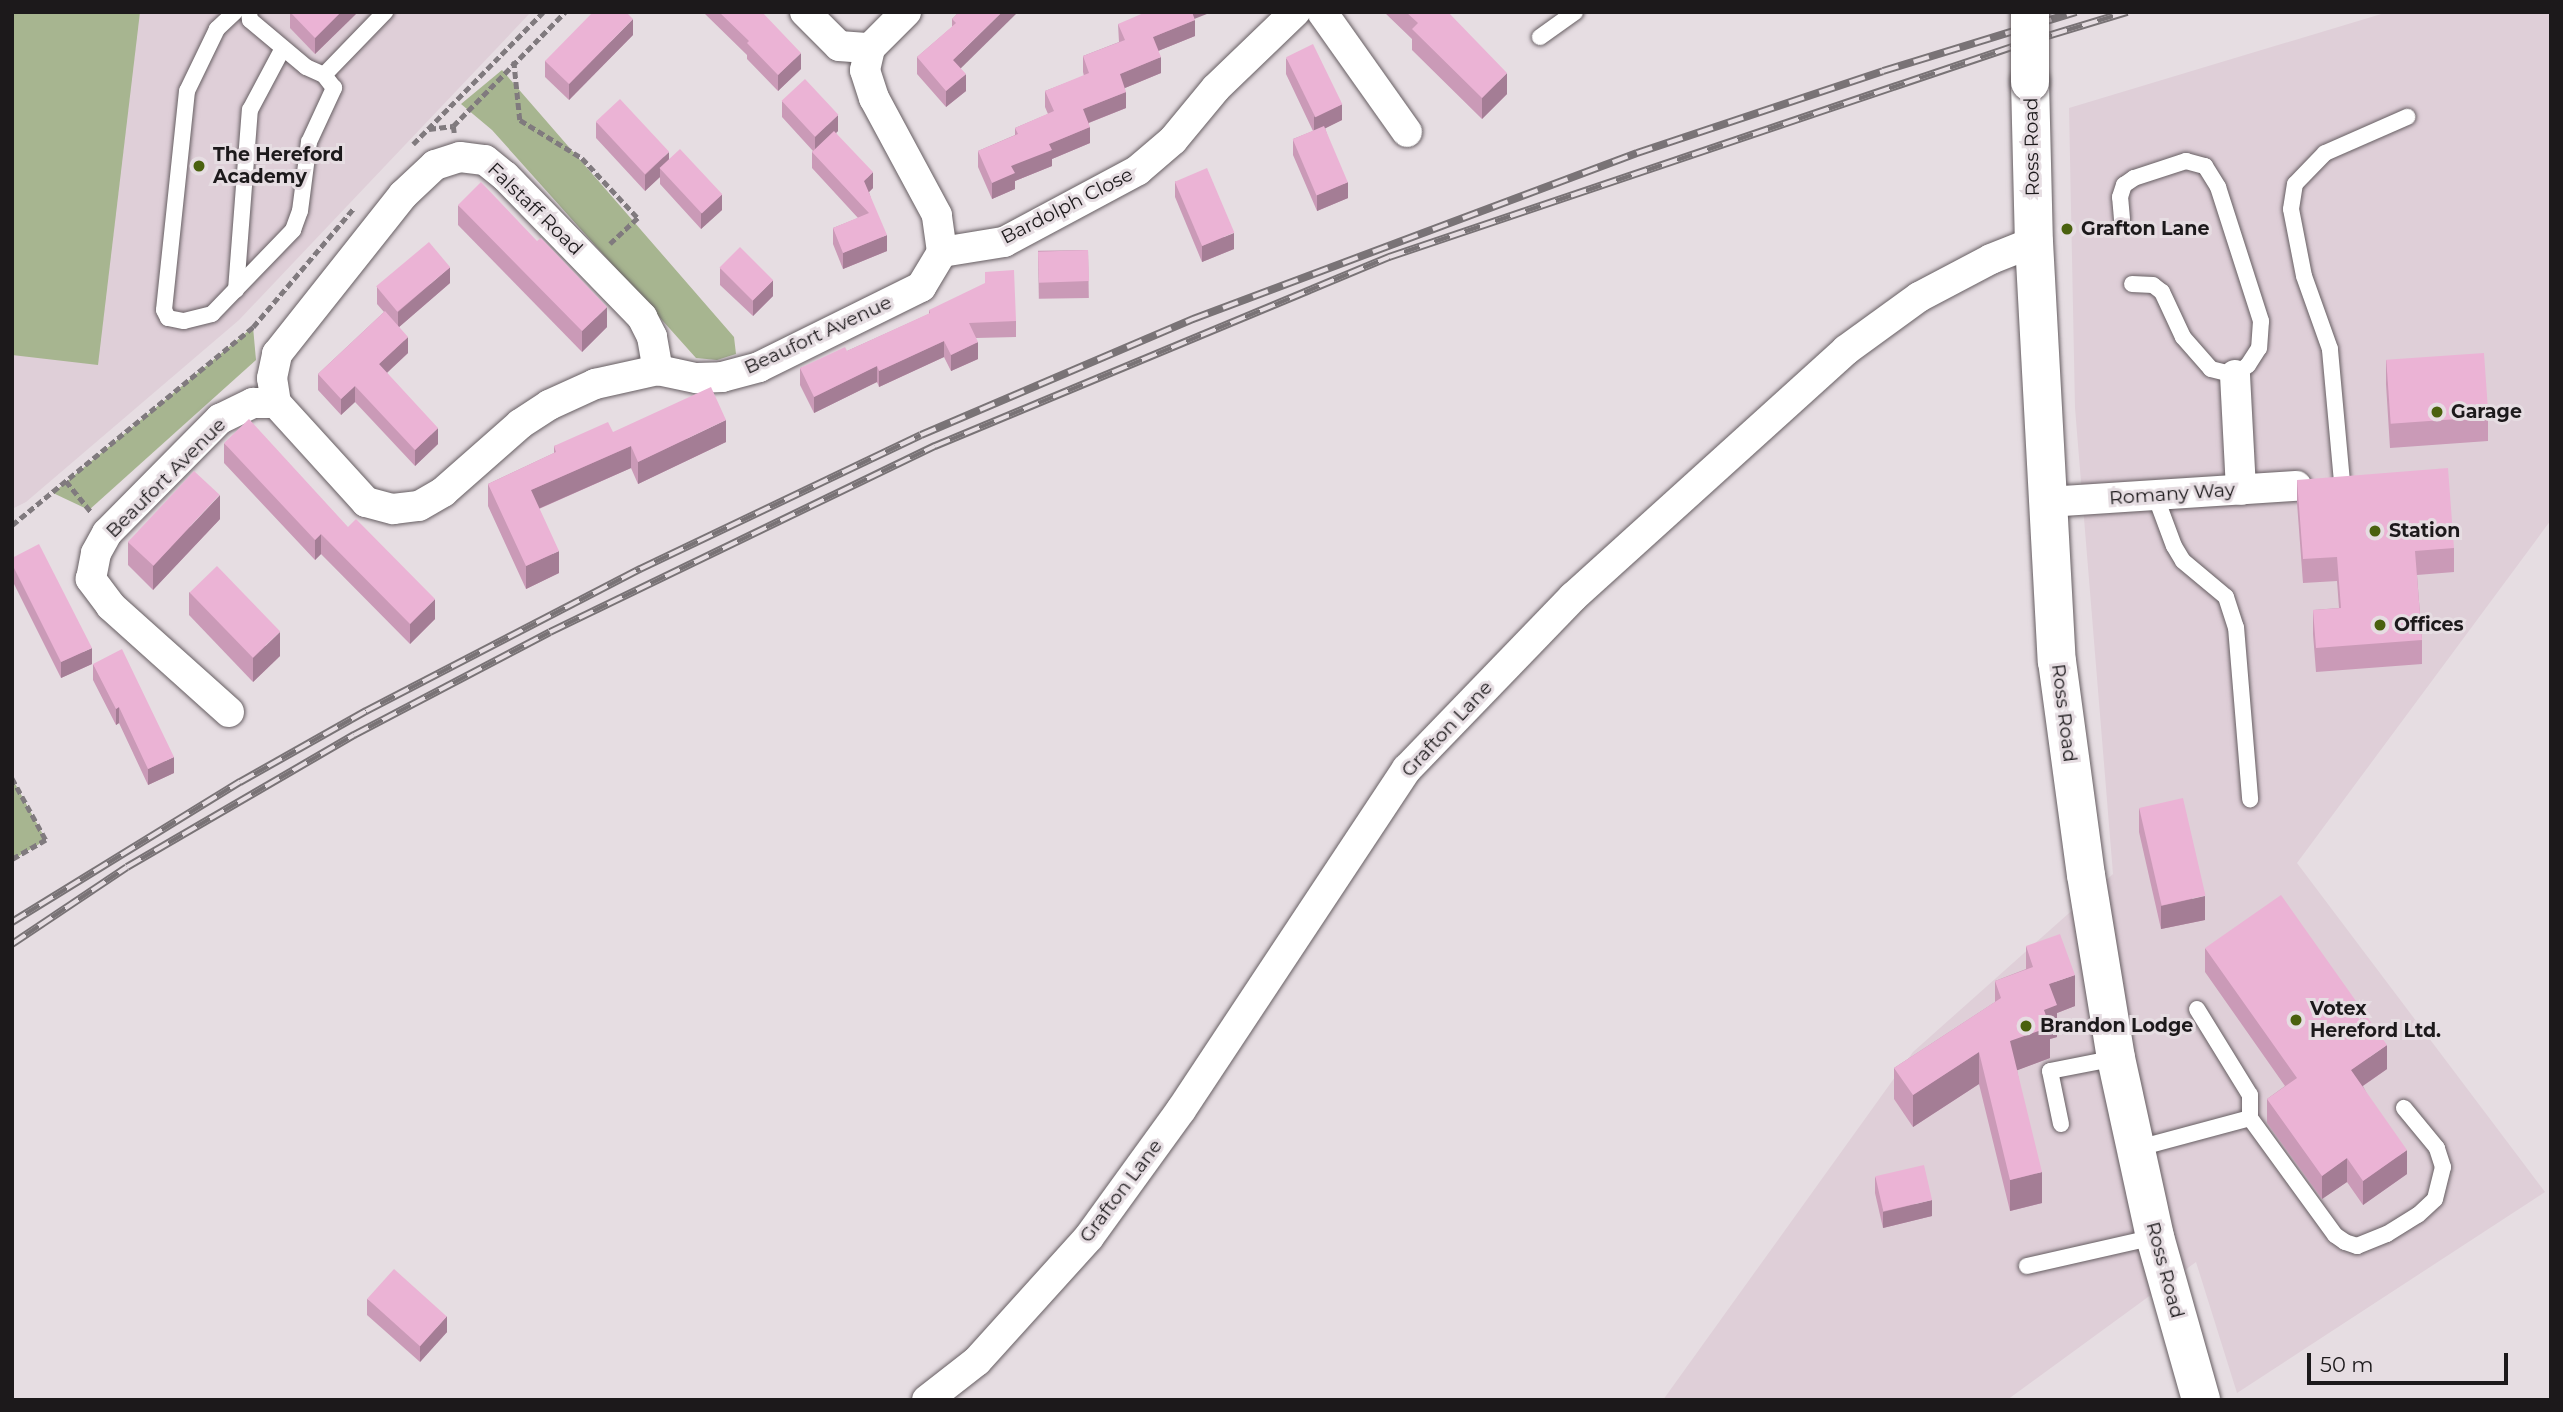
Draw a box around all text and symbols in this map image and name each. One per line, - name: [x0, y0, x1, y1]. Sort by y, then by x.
- street label: Ross Road: [2020, 97, 2044, 197]
- place label: The Hereford Academy: [213, 144, 344, 188]
- marker: The Hereford Academy: [191, 158, 207, 174]
- street label: Falstaff Road: [483, 158, 587, 260]
- street label: Bardolph Close: [997, 163, 1137, 249]
- place label: Grafton Lane: [2081, 218, 2210, 240]
- marker: Grafton Lane: [2059, 221, 2075, 237]
- street label: Beaufort Avenue: [741, 291, 895, 379]
- place label: Garage: [2451, 401, 2522, 423]
- marker: Garage: [2429, 404, 2445, 420]
- street label: Beaufort Avenue: [101, 413, 231, 543]
- street label: Romany Way: [2108, 478, 2236, 510]
- place label: Station: [2389, 520, 2460, 542]
- marker: Station: [2367, 523, 2383, 539]
- place label: Offices: [2394, 614, 2464, 636]
- marker: Offices: [2372, 617, 2388, 633]
- street label: Ross Road: [2047, 663, 2081, 763]
- street label: Grafton Lane: [1397, 676, 1497, 782]
- place label: Votex Hereford Ltd.: [2310, 998, 2441, 1042]
- marker: Votex Hereford Ltd.: [2288, 1012, 2304, 1028]
- place label: Brandon Lodge: [2040, 1015, 2193, 1037]
- marker: Brandon Lodge: [2018, 1018, 2034, 1034]
- street label: Grafton Lane: [1075, 1135, 1167, 1247]
- street label: Ross Road: [2141, 1219, 2189, 1321]
- scale bar: [2311, 1338, 2512, 1382]
- text: 50 m: [2320, 1352, 2374, 1377]

